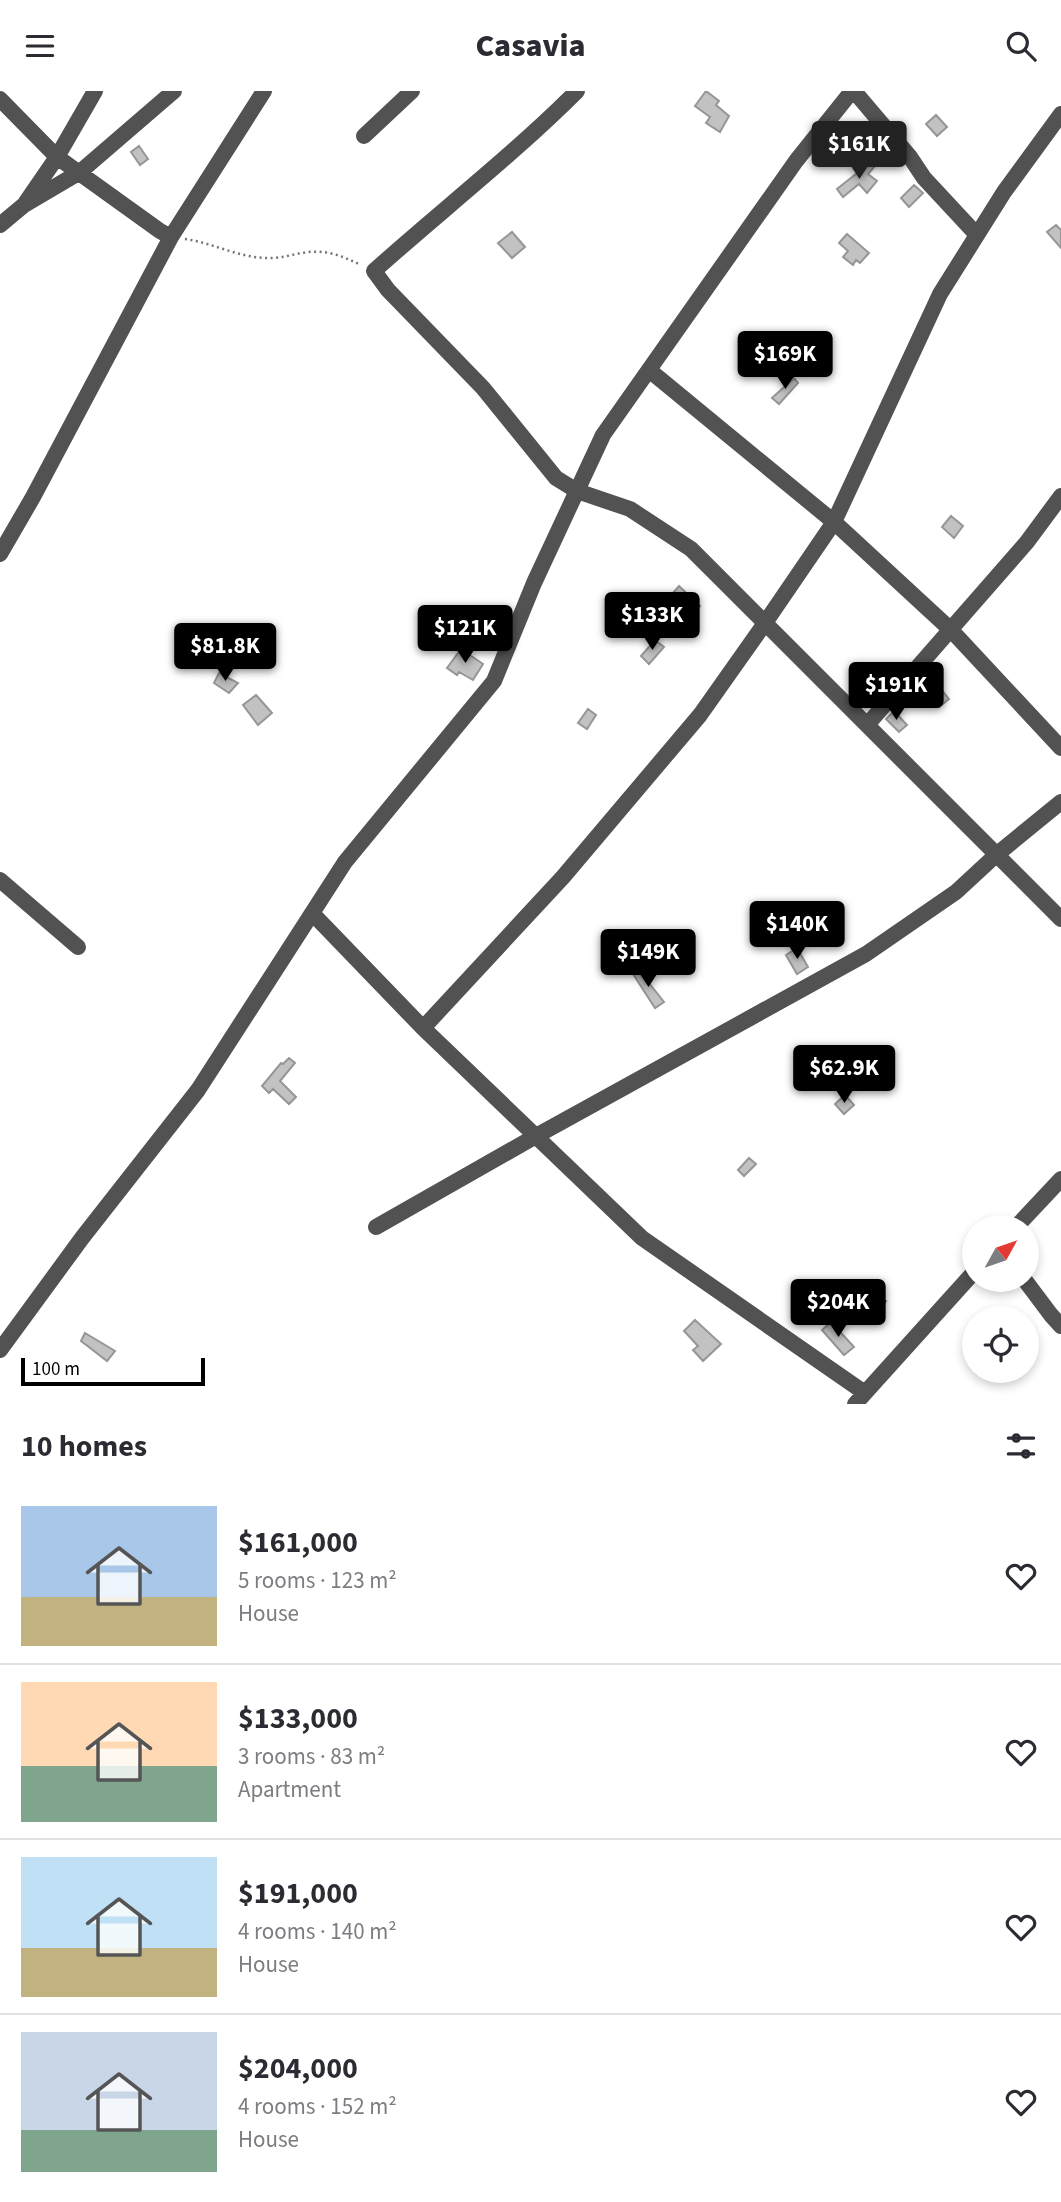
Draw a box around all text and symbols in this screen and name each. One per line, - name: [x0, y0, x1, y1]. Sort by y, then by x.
- text: Casavia: [475, 23, 586, 69]
- icon: menu: [21, 27, 59, 65]
- icon: search: [1002, 27, 1040, 65]
- pin: $161K: [810, 122, 908, 181]
- text: $161K: [828, 127, 890, 160]
- pin: $169K: [736, 331, 834, 391]
- text: $169K: [754, 337, 816, 370]
- pin: $133K: [603, 593, 701, 652]
- text: $133K: [621, 598, 683, 631]
- pin: $121K: [416, 605, 514, 665]
- text: $121K: [434, 611, 496, 644]
- pin: $81.8K: [168, 623, 282, 683]
- text: $81.8K: [190, 629, 260, 662]
- pin: $191K: [847, 663, 945, 722]
- text: $191K: [865, 668, 927, 701]
- pin: $140K: [748, 901, 846, 961]
- text: $140K: [766, 907, 828, 940]
- pin: $149K: [599, 929, 697, 989]
- text: $149K: [617, 935, 679, 968]
- pin: $62.9K: [787, 1045, 901, 1105]
- text: $62.9K: [809, 1051, 879, 1084]
- north arrow: [962, 1215, 1040, 1291]
- map controls: [962, 1215, 1039, 1383]
- pin: $204K: [789, 1279, 887, 1339]
- text: $204K: [807, 1285, 869, 1318]
- button: locate: [962, 1306, 1039, 1383]
- scale bar: [21, 1355, 205, 1387]
- text: 100 m: [32, 1356, 80, 1383]
- text: 10 homes: [21, 1425, 147, 1468]
- icon: filters: [1002, 1427, 1040, 1465]
- text: $161,000: [238, 1521, 358, 1564]
- icon: home: [77, 1534, 161, 1618]
- icon: heart: [1002, 1557, 1040, 1595]
- text: 5 rooms · 123 m²: [238, 1564, 397, 1597]
- text: House: [238, 1597, 299, 1630]
- text: $133,000: [238, 1697, 358, 1740]
- icon: home: [77, 1710, 161, 1794]
- icon: heart: [1002, 1733, 1040, 1771]
- text: 3 rooms · 83 m²: [238, 1740, 385, 1773]
- text: Apartment: [238, 1773, 341, 1806]
- text: $191,000: [238, 1872, 358, 1915]
- icon: home: [77, 1885, 161, 1969]
- icon: heart: [1002, 1908, 1040, 1946]
- text: 4 rooms · 140 m²: [238, 1915, 397, 1948]
- text: House: [238, 1948, 299, 1981]
- text: $204,000: [238, 2047, 358, 2090]
- icon: home: [77, 2060, 161, 2144]
- icon: heart: [1002, 2083, 1040, 2121]
- text: 4 rooms · 152 m²: [238, 2090, 397, 2123]
- text: House: [238, 2123, 299, 2156]

